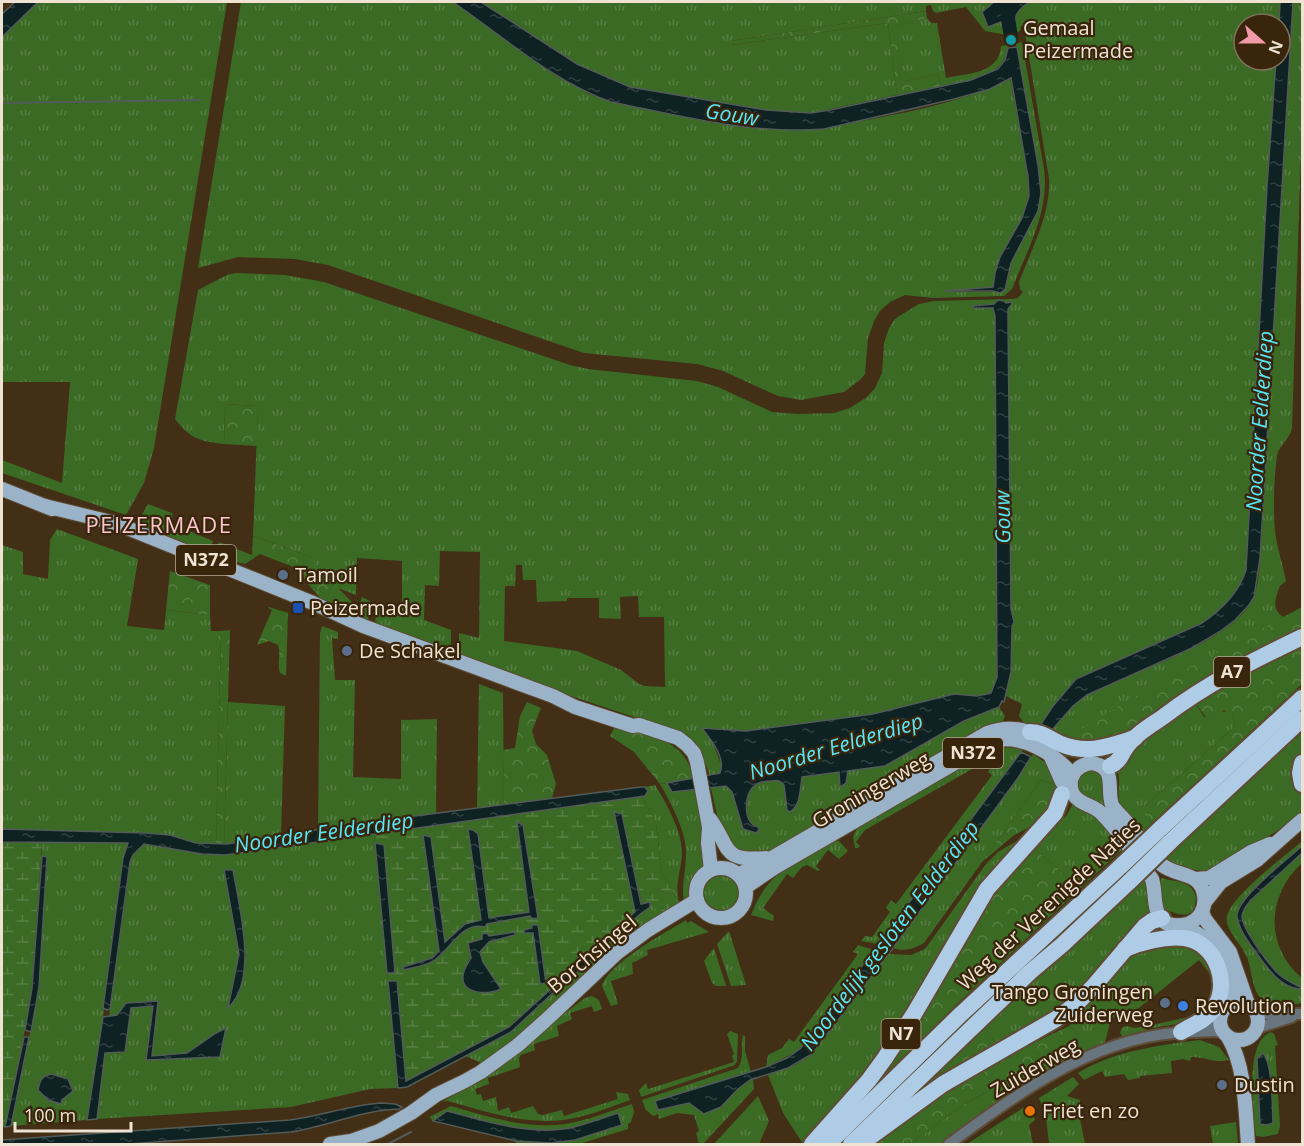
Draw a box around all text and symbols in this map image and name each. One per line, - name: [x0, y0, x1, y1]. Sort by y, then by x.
- north arrow: [1232, 12, 1292, 72]
- place label: Gemaal Peizermade: [1023, 14, 1133, 64]
- marker: Gemaal Peizermade: [1004, 33, 1018, 47]
- text: N: [1263, 37, 1289, 57]
- water label: Gouw: [704, 96, 762, 132]
- water label: Noorder Eelderdiep: [1239, 330, 1279, 512]
- water label: Gouw: [988, 489, 1016, 544]
- district label: PEIZERMADE: [86, 509, 232, 539]
- road number: N372: [176, 545, 236, 575]
- place label: Tamoil: [295, 561, 358, 588]
- marker: Tamoil: [276, 568, 290, 582]
- place label: Peizermade: [310, 594, 420, 621]
- marker: Peizermade: [291, 601, 305, 615]
- place label: De Schakel: [359, 637, 461, 664]
- marker: De Schakel: [340, 644, 354, 658]
- road number: A7: [1214, 657, 1250, 687]
- water label: Noorder Eelderdiep: [745, 706, 926, 786]
- road number: N372: [943, 738, 1003, 768]
- street label: Groningerweg: [807, 745, 935, 834]
- water label: Noorder Eelderdiep: [233, 806, 415, 858]
- street label: Weg der Verenigde Naties: [951, 812, 1146, 996]
- water label: Noordelijk gesloten Eelderdiep: [793, 815, 985, 1056]
- street label: Borchsingel: [541, 908, 642, 999]
- place label: Tango Groningen Zuiderweg: [992, 978, 1153, 1028]
- place label: Revolution: [1195, 992, 1294, 1019]
- marker: Tango Groningen Zuiderweg: [1158, 996, 1172, 1010]
- marker: Revolution: [1176, 999, 1190, 1013]
- road number: N7: [882, 1019, 920, 1049]
- street label: Zuiderweg: [986, 1031, 1084, 1104]
- place label: Dustin: [1234, 1071, 1295, 1098]
- marker: Dustin: [1215, 1078, 1229, 1092]
- scale bar: [15, 1095, 130, 1133]
- place label: Friet en zo: [1042, 1097, 1139, 1124]
- text: 100 m: [24, 1103, 76, 1127]
- marker: Friet en zo: [1023, 1104, 1037, 1118]

